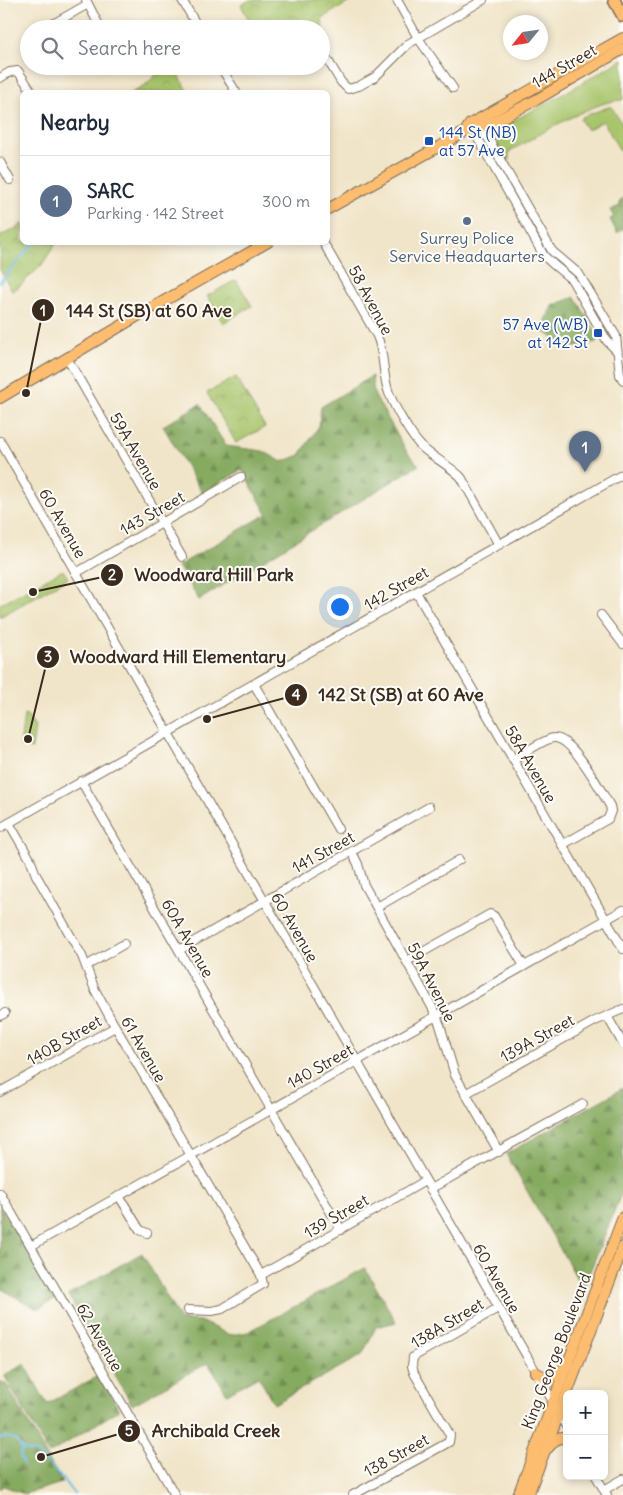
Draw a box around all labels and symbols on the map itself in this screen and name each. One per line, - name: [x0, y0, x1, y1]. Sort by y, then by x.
- north arrow: [503, 15, 548, 60]
- street label: 144 Street: [528, 39, 600, 93]
- place label: 144 St (NB) at 57 Ave: [439, 122, 517, 160]
- marker: 144 St (NB) at 57 Ave: [423, 135, 435, 147]
- marker: Surrey Police Service Headquarters: [461, 215, 473, 227]
- place label: Surrey Police Service Headquarters: [389, 228, 545, 266]
- street label: 58 Avenue: [344, 262, 398, 338]
- callout: 144 St (SB) at 60 Ave: [31, 294, 242, 327]
- text: 144 St (SB) at 60 Ave: [66, 299, 232, 322]
- text: 1: [40, 301, 46, 320]
- place label: 57 Ave (WB) at 142 St: [502, 314, 589, 352]
- marker: 57 Ave (WB) at 142 St: [592, 327, 604, 339]
- street label: 59A Avenue: [106, 409, 166, 493]
- pin: 1: [569, 431, 601, 472]
- street label: 60 Avenue: [35, 485, 91, 561]
- street label: 143 Street: [116, 486, 188, 539]
- callout: Woodward Hill Park: [100, 559, 304, 592]
- street label: 142 Street: [360, 561, 432, 614]
- text: Woodward Hill Park: [134, 563, 294, 586]
- text: 2: [108, 565, 116, 584]
- your location: [327, 594, 353, 620]
- callout: Woodward Hill Elementary: [35, 640, 296, 673]
- text: Woodward Hill Elementary: [70, 645, 286, 668]
- text: 3: [44, 647, 52, 666]
- callout: 142 St (SB) at 60 Ave: [283, 678, 493, 711]
- text: 142 St (SB) at 60 Ave: [318, 683, 484, 706]
- text: 4: [292, 685, 301, 704]
- street label: 58A Avenue: [501, 722, 561, 806]
- street label: 141 Street: [288, 826, 358, 877]
- street label: 60 Avenue: [267, 889, 323, 965]
- street label: 60A Avenue: [157, 895, 219, 981]
- street label: 59A Avenue: [404, 939, 460, 1025]
- street label: 139A Street: [497, 1009, 578, 1066]
- street label: 140B Street: [23, 1010, 106, 1069]
- street label: 61 Avenue: [117, 1012, 171, 1086]
- street label: 140 Street: [284, 1039, 357, 1093]
- street label: 139 Street: [300, 1189, 372, 1242]
- street label: 60 Avenue: [469, 1240, 525, 1316]
- street label: King George Boulevard: [517, 1270, 595, 1432]
- street label: 138A Street: [407, 1293, 488, 1353]
- street label: 62 Avenue: [72, 1299, 128, 1375]
- callout: Archibald Creek: [116, 1414, 290, 1447]
- text: Archibald Creek: [152, 1419, 280, 1442]
- text: 5: [125, 1421, 134, 1440]
- street label: 138 Street: [360, 1429, 433, 1481]

